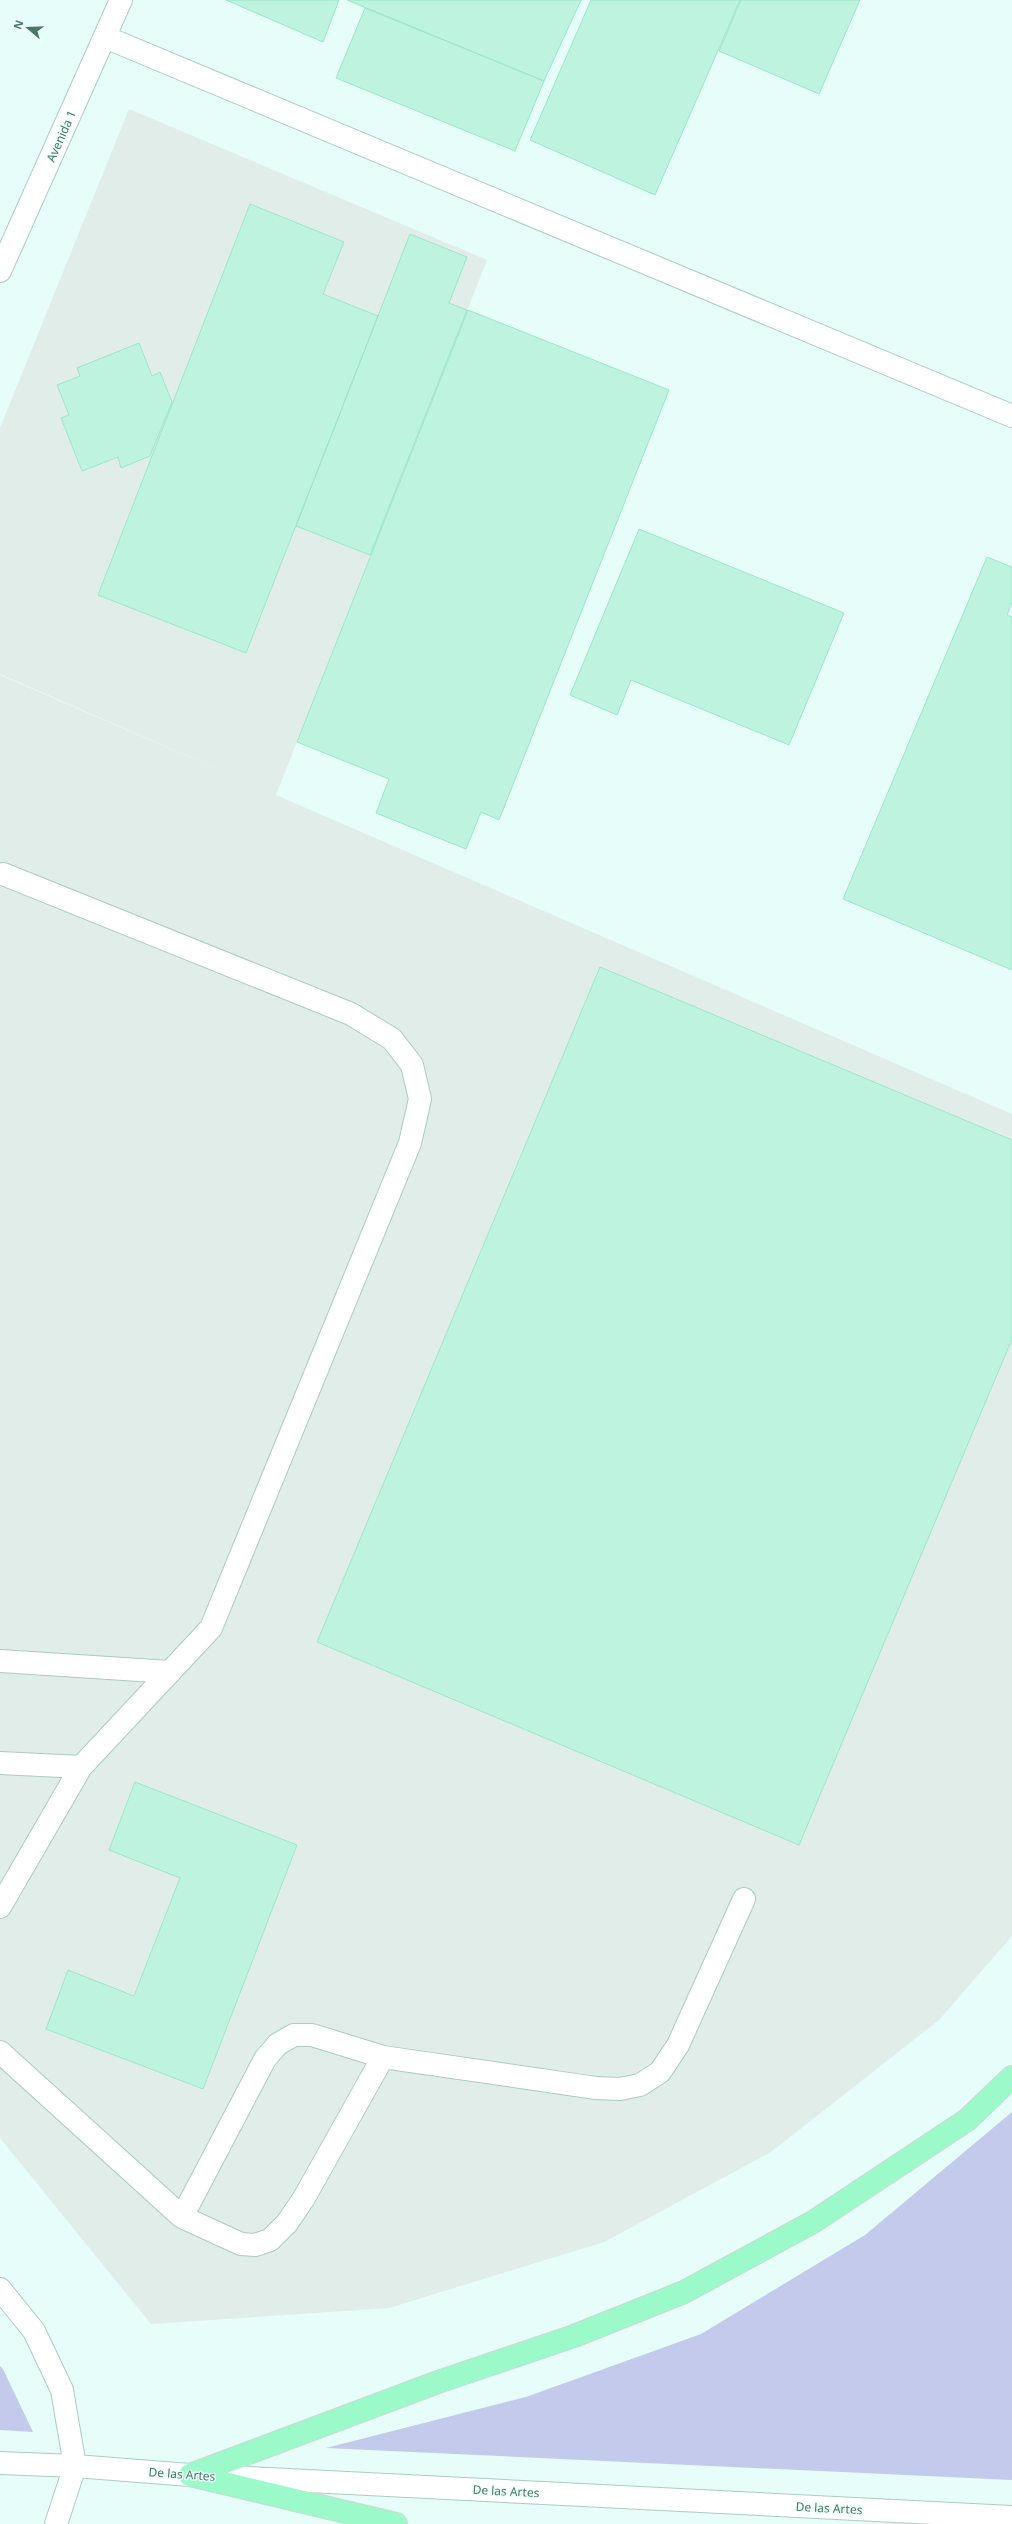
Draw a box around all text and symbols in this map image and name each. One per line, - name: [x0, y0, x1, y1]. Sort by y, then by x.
- north arrow: [8, 8, 48, 48]
- text: N: [10, 18, 27, 31]
- street label: Avenida 1: [42, 107, 80, 165]
- street label: De las Artes: [148, 2463, 216, 2485]
- street label: De las Artes: [472, 2481, 540, 2501]
- street label: De las Artes: [795, 2498, 863, 2518]

